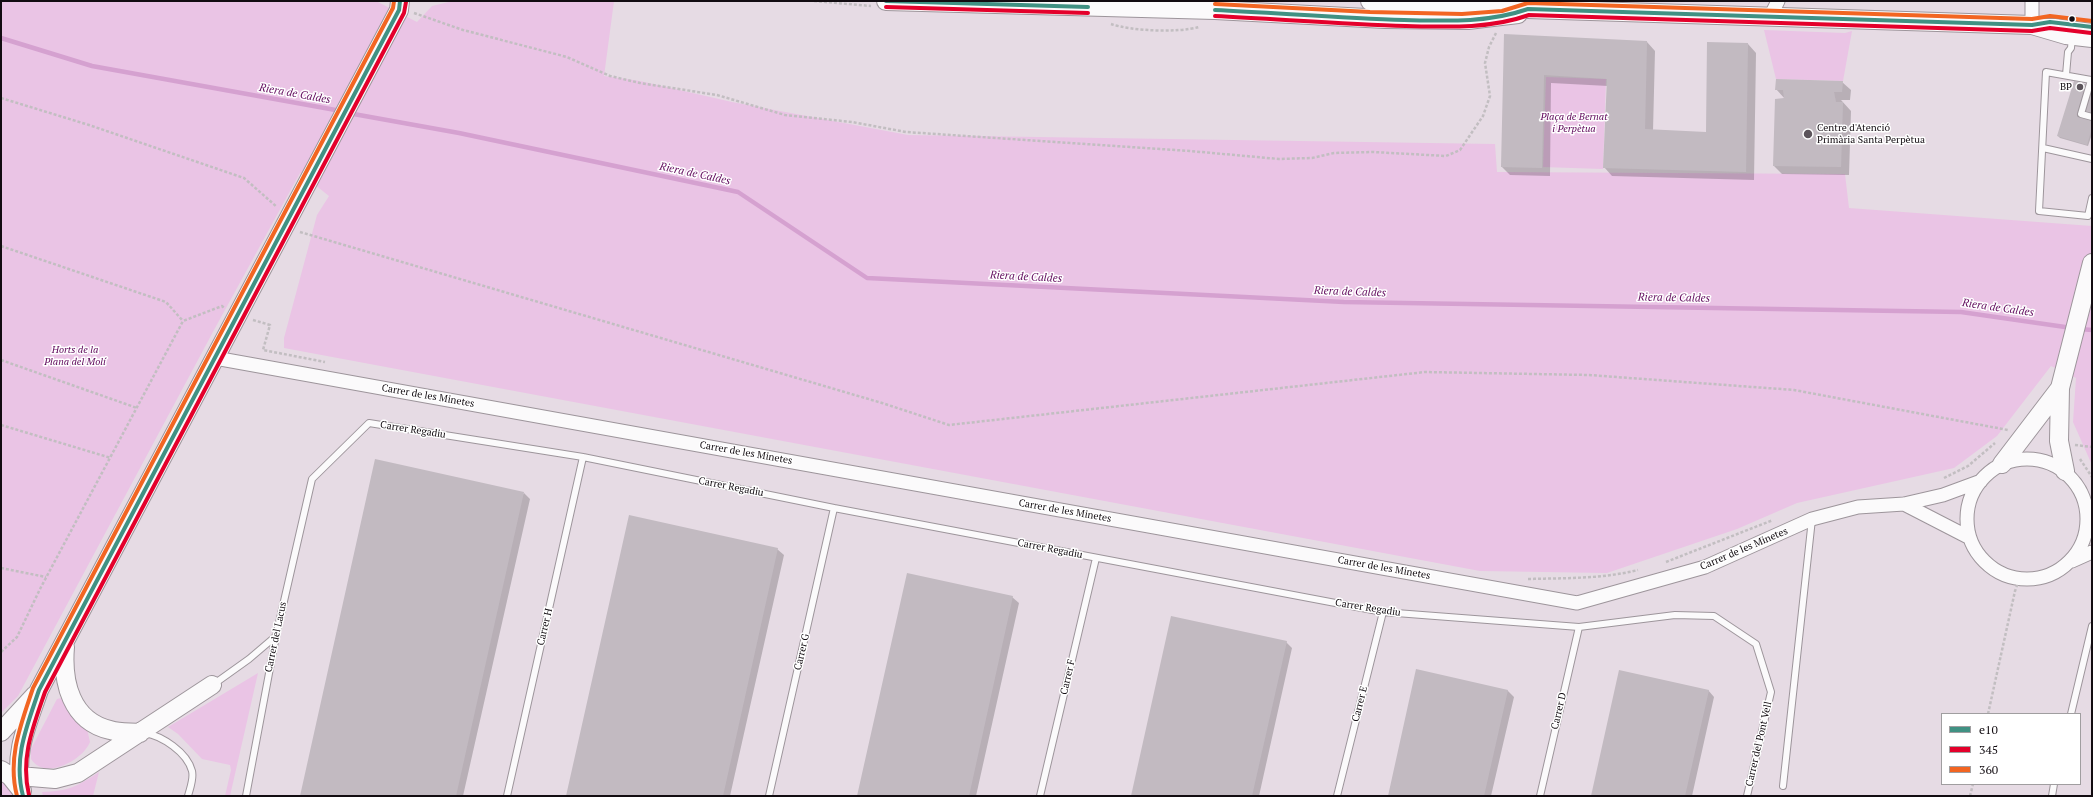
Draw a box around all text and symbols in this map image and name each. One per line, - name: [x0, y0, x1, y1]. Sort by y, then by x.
- unlabelled marker: [2067, 14, 2077, 24]
- water label: Riera de Caldes: [258, 81, 332, 107]
- place label: BP: [2060, 81, 2072, 93]
- marker: BP: [2075, 82, 2085, 92]
- park label: Plaça de Bernat i Perpètua: [1540, 111, 1608, 134]
- place label: Centre d'Atenció Primària Santa Perpètua: [1817, 122, 1925, 146]
- marker: Centre d'Atenció Primària Santa Perpètua: [1802, 128, 1814, 140]
- water label: Riera de Caldes: [658, 160, 732, 188]
- water label: Riera de Caldes: [989, 269, 1063, 285]
- water label: Riera de Caldes: [1314, 284, 1386, 300]
- water label: Riera de Caldes: [1638, 291, 1710, 305]
- water label: Riera de Caldes: [1961, 296, 2035, 320]
- park label: Horts de la Plana del Molí: [44, 344, 106, 368]
- street label: Carrer de les Minetes: [381, 382, 475, 410]
- street label: Carrer Regadiu: [379, 419, 447, 441]
- street label: Carrer de les Minetes: [699, 439, 793, 467]
- street label: Carrer Regadiu: [697, 475, 765, 499]
- street label: Carrer de les Minetes: [1018, 497, 1112, 525]
- street label: Carrer de les Minetes: [1698, 525, 1790, 573]
- street label: Carrer Regadiu: [1016, 537, 1084, 561]
- street label: Carrer de les Minetes: [1337, 554, 1431, 582]
- street label: Carrer Regadiu: [1334, 597, 1402, 619]
- street label: Carrer del Lacus: [263, 601, 289, 673]
- street label: Carrer H: [535, 607, 555, 647]
- street label: Carrer G: [792, 632, 812, 672]
- street label: Carrer F: [1058, 658, 1078, 696]
- street label: Carrer E: [1350, 685, 1370, 723]
- street label: Carrer D: [1549, 691, 1569, 731]
- street label: Carrer del Pont Vell: [1743, 700, 1775, 788]
- legend: [1941, 713, 2081, 785]
- text: e10: [1979, 722, 1998, 737]
- text: 345: [1979, 742, 1998, 757]
- text: 360: [1979, 762, 1998, 777]

